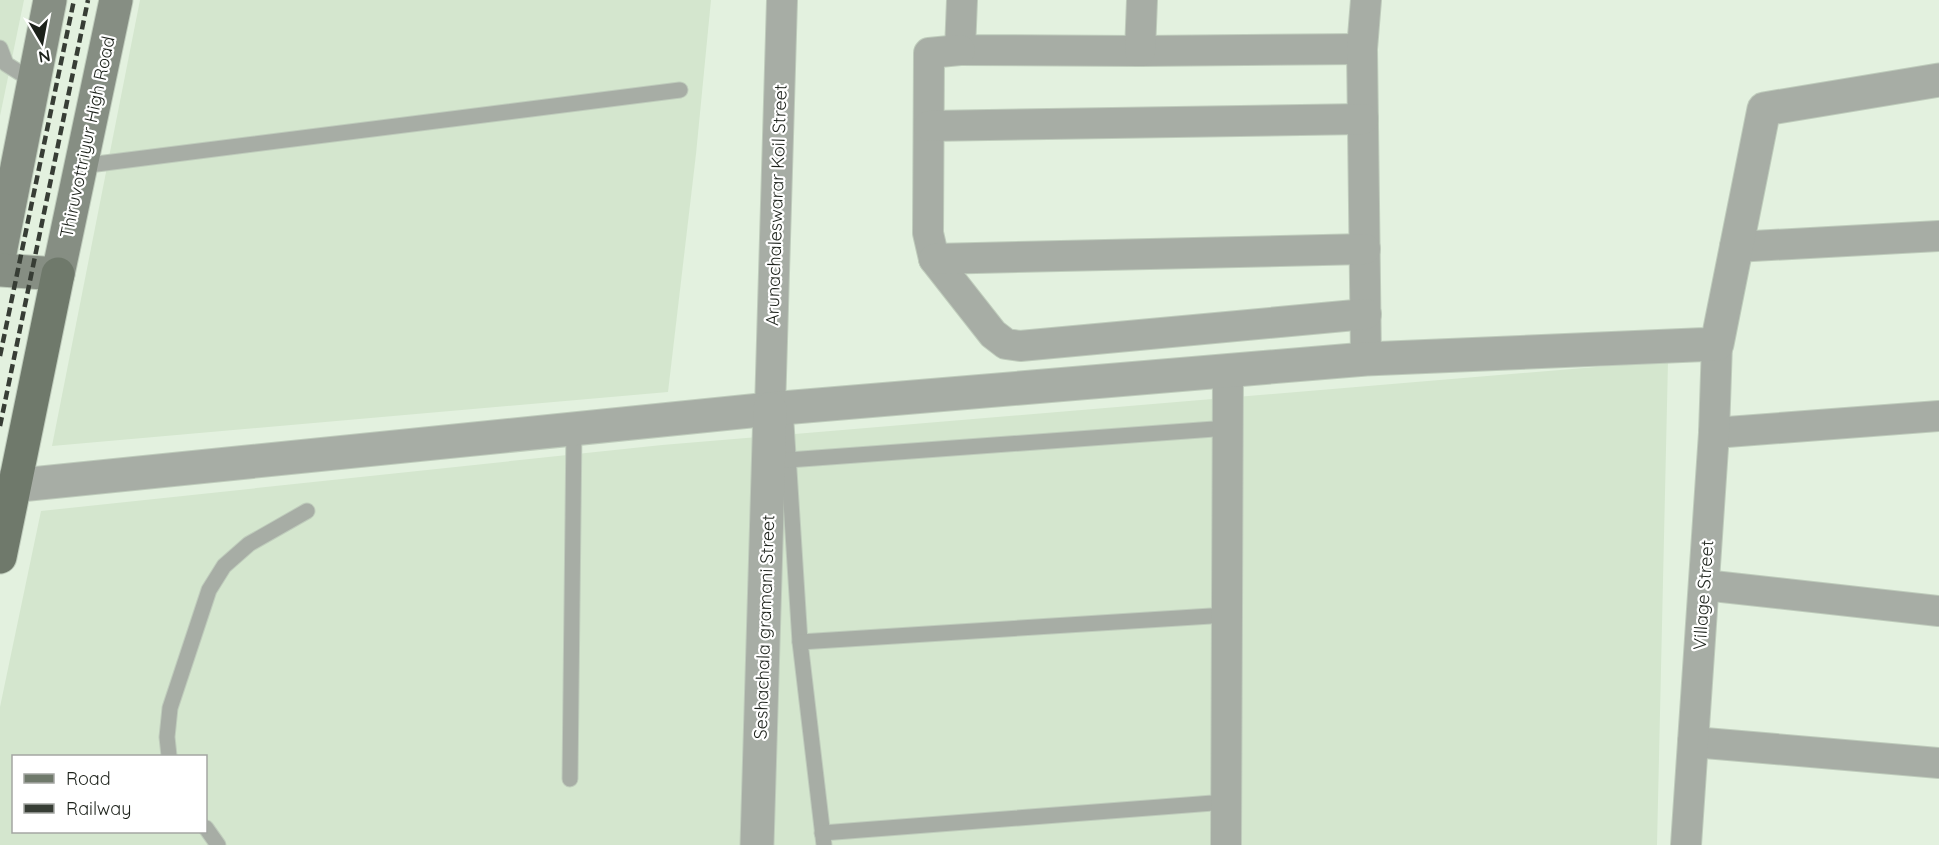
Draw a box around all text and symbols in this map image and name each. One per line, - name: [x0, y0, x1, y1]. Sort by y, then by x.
- north arrow: [12, 12, 72, 72]
- street label: Thiruvottriyur High Road: [54, 34, 120, 240]
- text: N: [37, 46, 52, 68]
- street label: Arunachaleswarar Koil Street: [760, 84, 792, 326]
- street label: Seshachala gramani Street: [749, 514, 779, 740]
- street label: Village Street: [1688, 539, 1718, 651]
- legend: [12, 755, 207, 833]
- text: Road: [66, 767, 111, 790]
- text: Railway: [66, 797, 132, 820]

